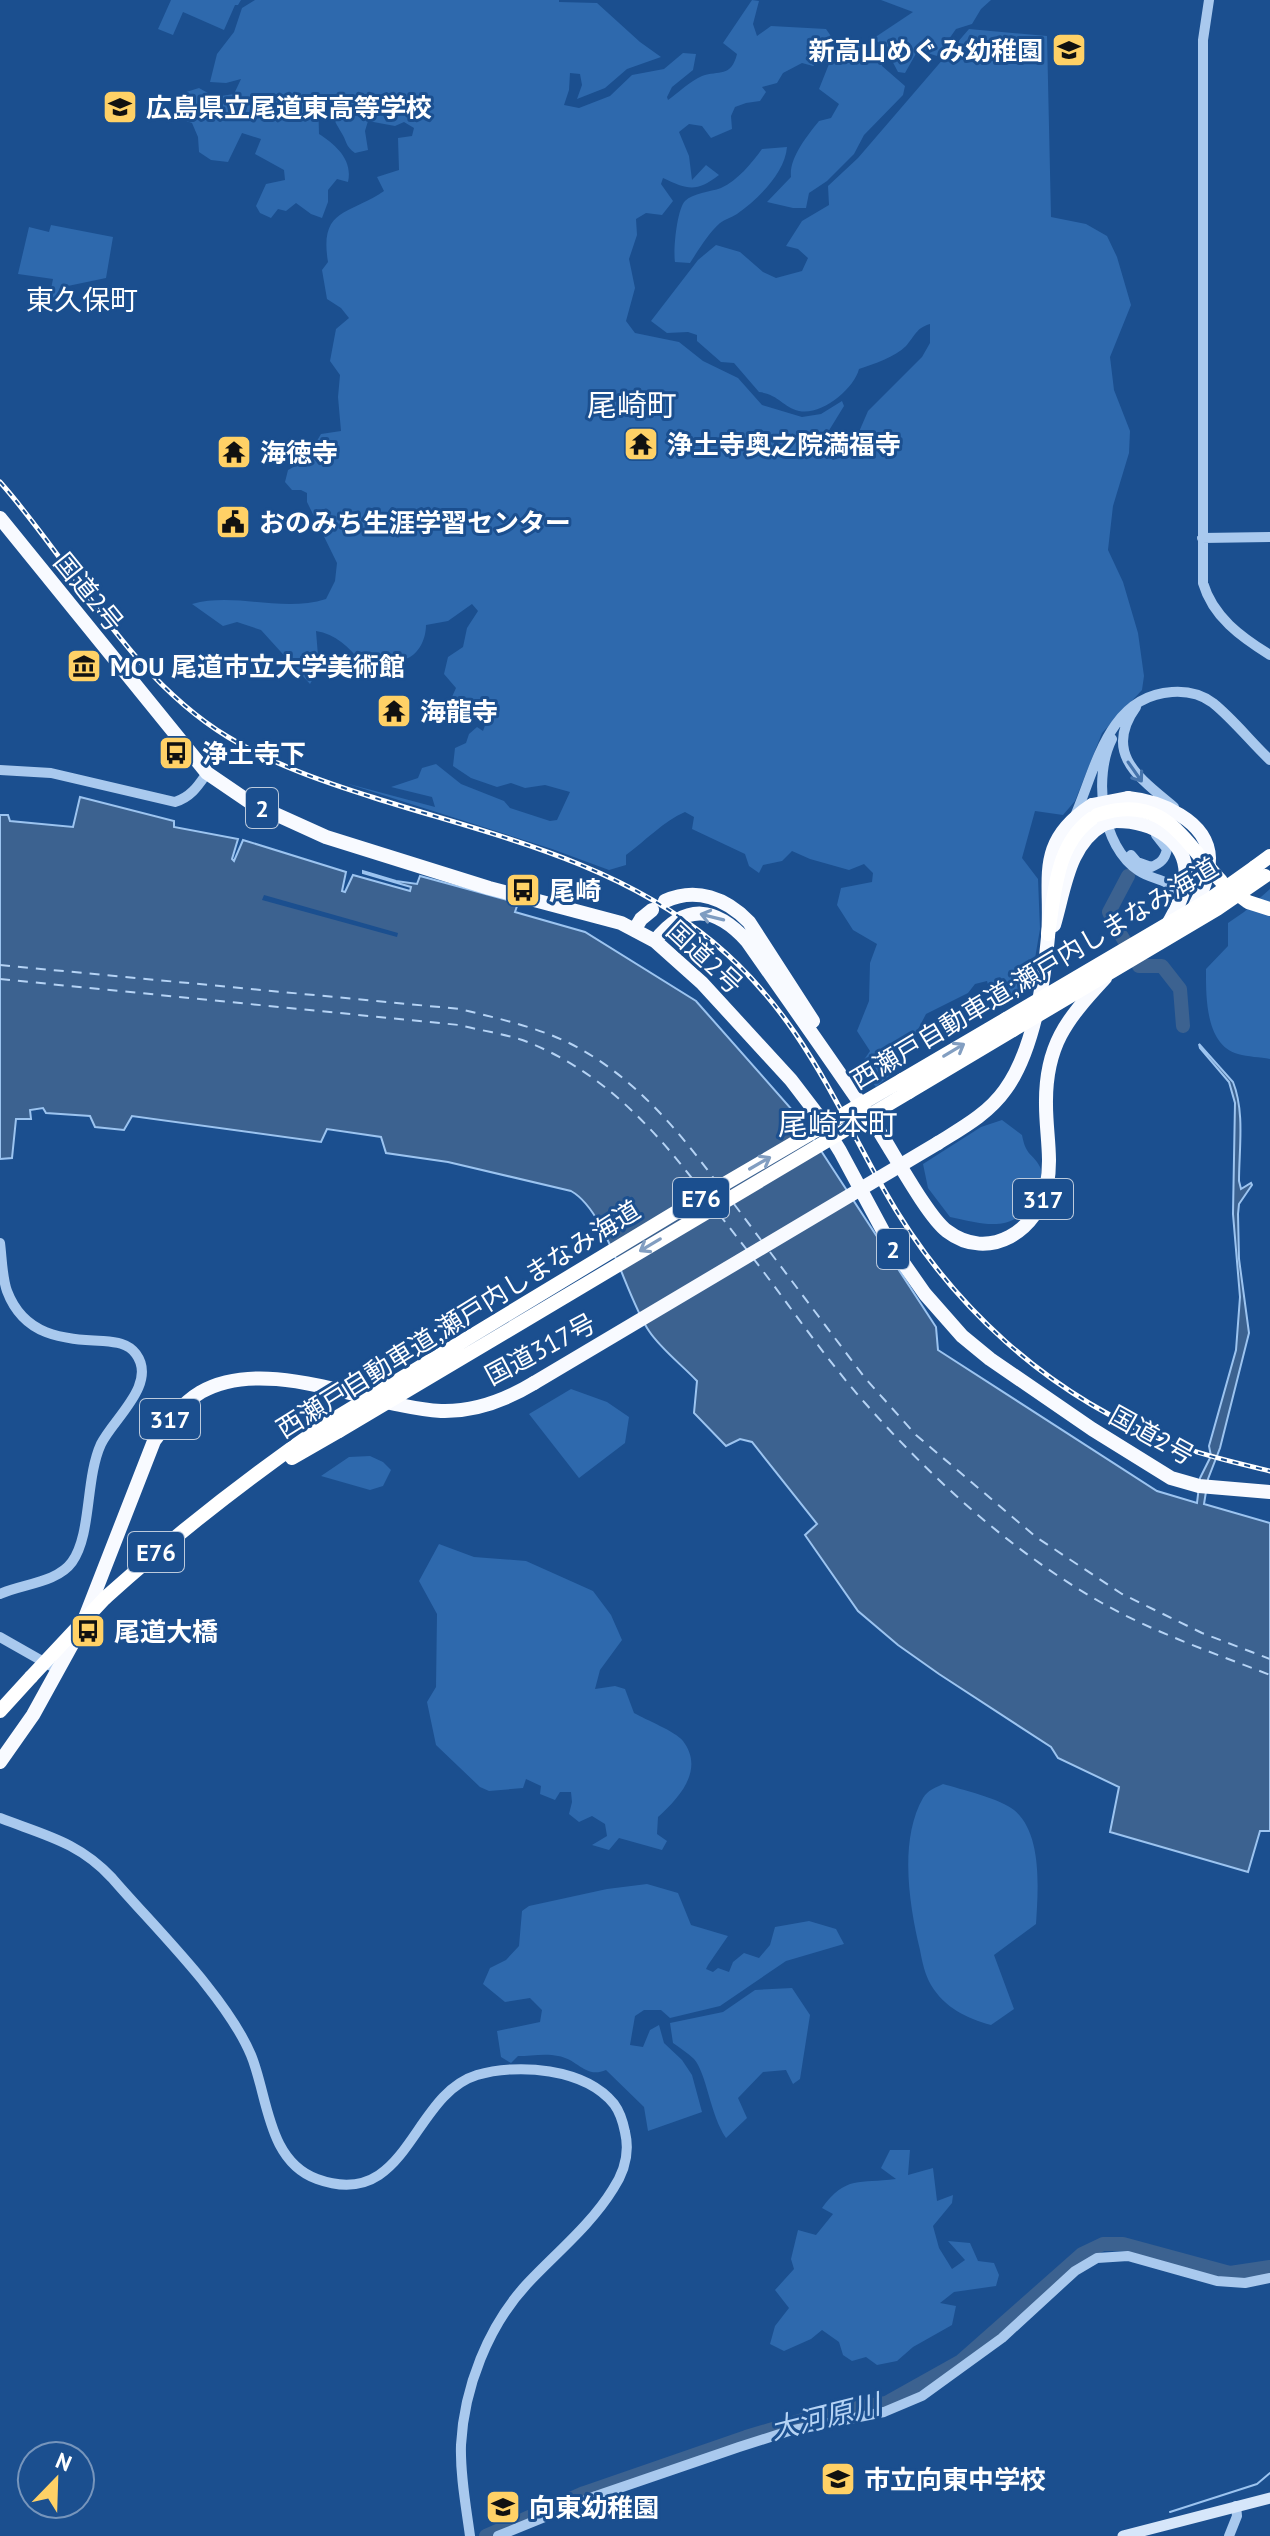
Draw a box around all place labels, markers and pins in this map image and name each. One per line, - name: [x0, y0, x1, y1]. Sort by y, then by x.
- school or university icon: 新高山めぐみ幼稚園: [1050, 31, 1088, 69]
- place label: 新高山めぐみ幼稚園: [808, 34, 1043, 67]
- school or university icon: 広島県立尾道東高等学校: [101, 88, 139, 126]
- place label: 広島県立尾道東高等学校: [146, 91, 432, 124]
- temple icon: 浄土寺奥之院満福寺: [622, 425, 660, 463]
- place label: 浄土寺奥之院満福寺: [667, 428, 901, 461]
- temple icon: 海徳寺: [215, 433, 253, 471]
- place label: 海徳寺: [260, 436, 338, 469]
- public building icon: おのみち生涯学習センター: [214, 503, 252, 541]
- place label: おのみち生涯学習センター: [259, 506, 571, 539]
- museum icon: MOU 尾道市立大学美術館: [65, 647, 103, 685]
- place label: MOU 尾道市立大学美術館: [110, 650, 405, 683]
- temple icon: 海龍寺: [375, 692, 413, 730]
- place label: 海龍寺: [420, 695, 498, 728]
- bus stop icon: 浄土寺下: [157, 734, 195, 772]
- place label: 浄土寺下: [202, 737, 306, 770]
- bus stop icon: 尾崎: [504, 871, 542, 909]
- place label: 尾崎: [549, 874, 601, 907]
- bus stop icon: 尾道大橋: [69, 1612, 107, 1650]
- place label: 尾道大橋: [114, 1615, 218, 1648]
- school or university icon: 市立向東中学校: [819, 2460, 857, 2498]
- place label: 市立向東中学校: [864, 2463, 1046, 2496]
- school or university icon: 向東幼稚園: [484, 2488, 522, 2526]
- place label: 向東幼稚園: [529, 2491, 659, 2524]

